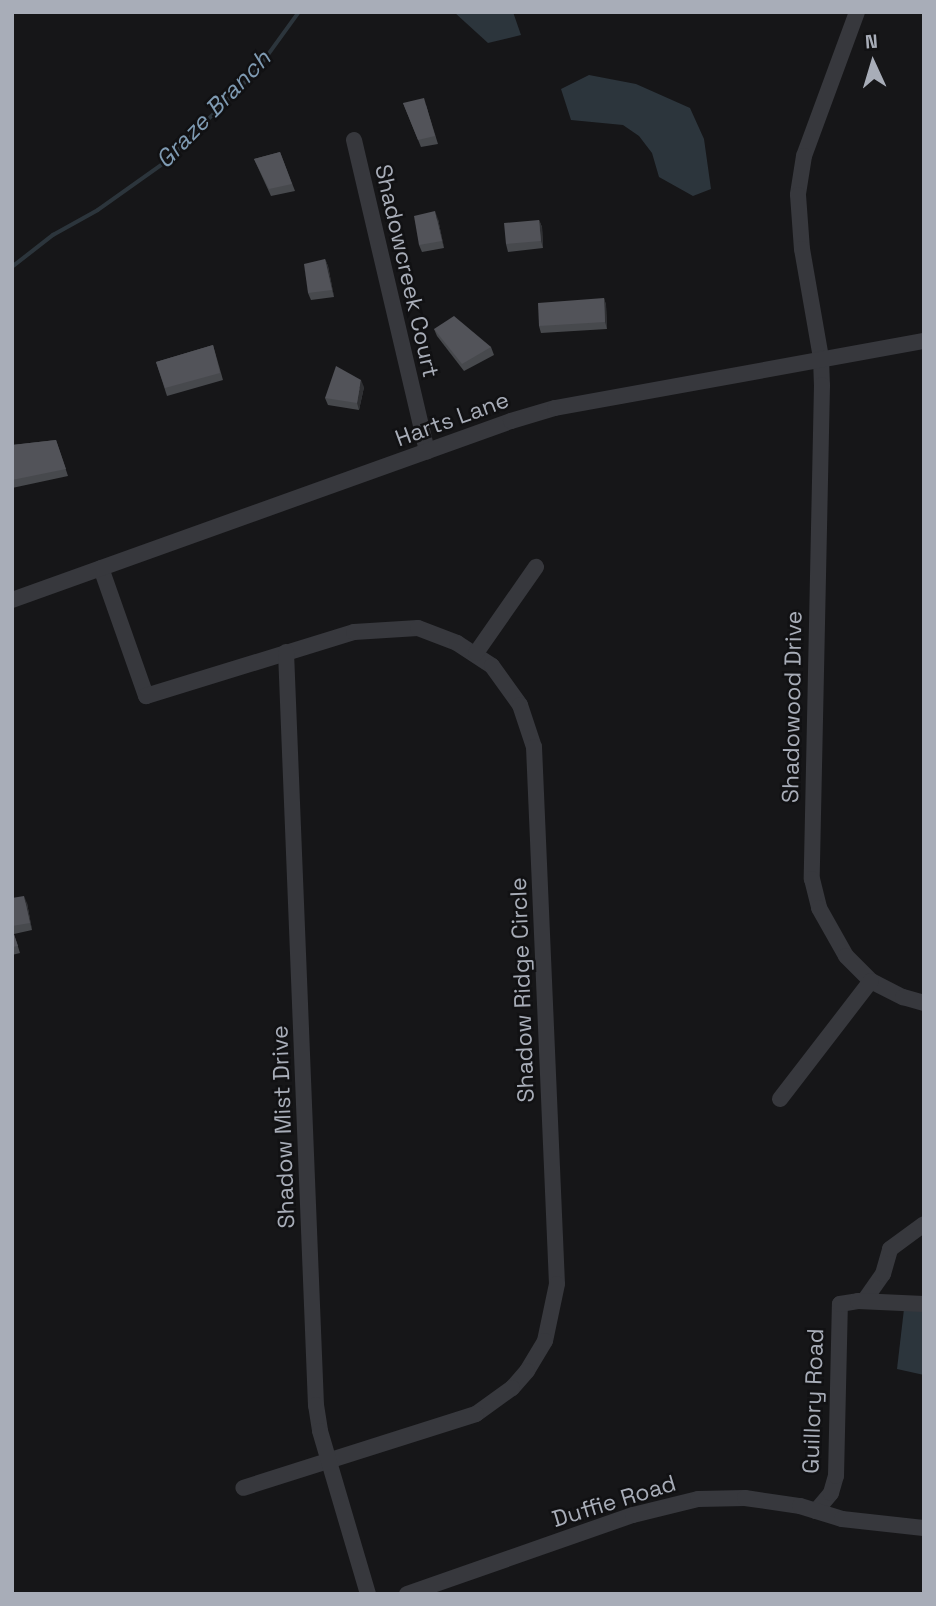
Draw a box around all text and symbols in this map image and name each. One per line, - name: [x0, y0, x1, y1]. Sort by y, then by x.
- north arrow: [838, 28, 908, 98]
- text: N: [864, 29, 879, 54]
- water label: Graze Branch: [150, 44, 276, 174]
- street label: Shadowcreek Court: [369, 162, 445, 380]
- street label: Harts Lane: [391, 386, 513, 452]
- street label: Shadowood Drive: [777, 611, 807, 803]
- street label: Shadow Ridge Circle: [504, 877, 540, 1103]
- street label: Shadow Mist Drive: [266, 1025, 300, 1229]
- street label: Guillory Road: [797, 1328, 829, 1474]
- street label: Duffie Road: [549, 1469, 679, 1533]

